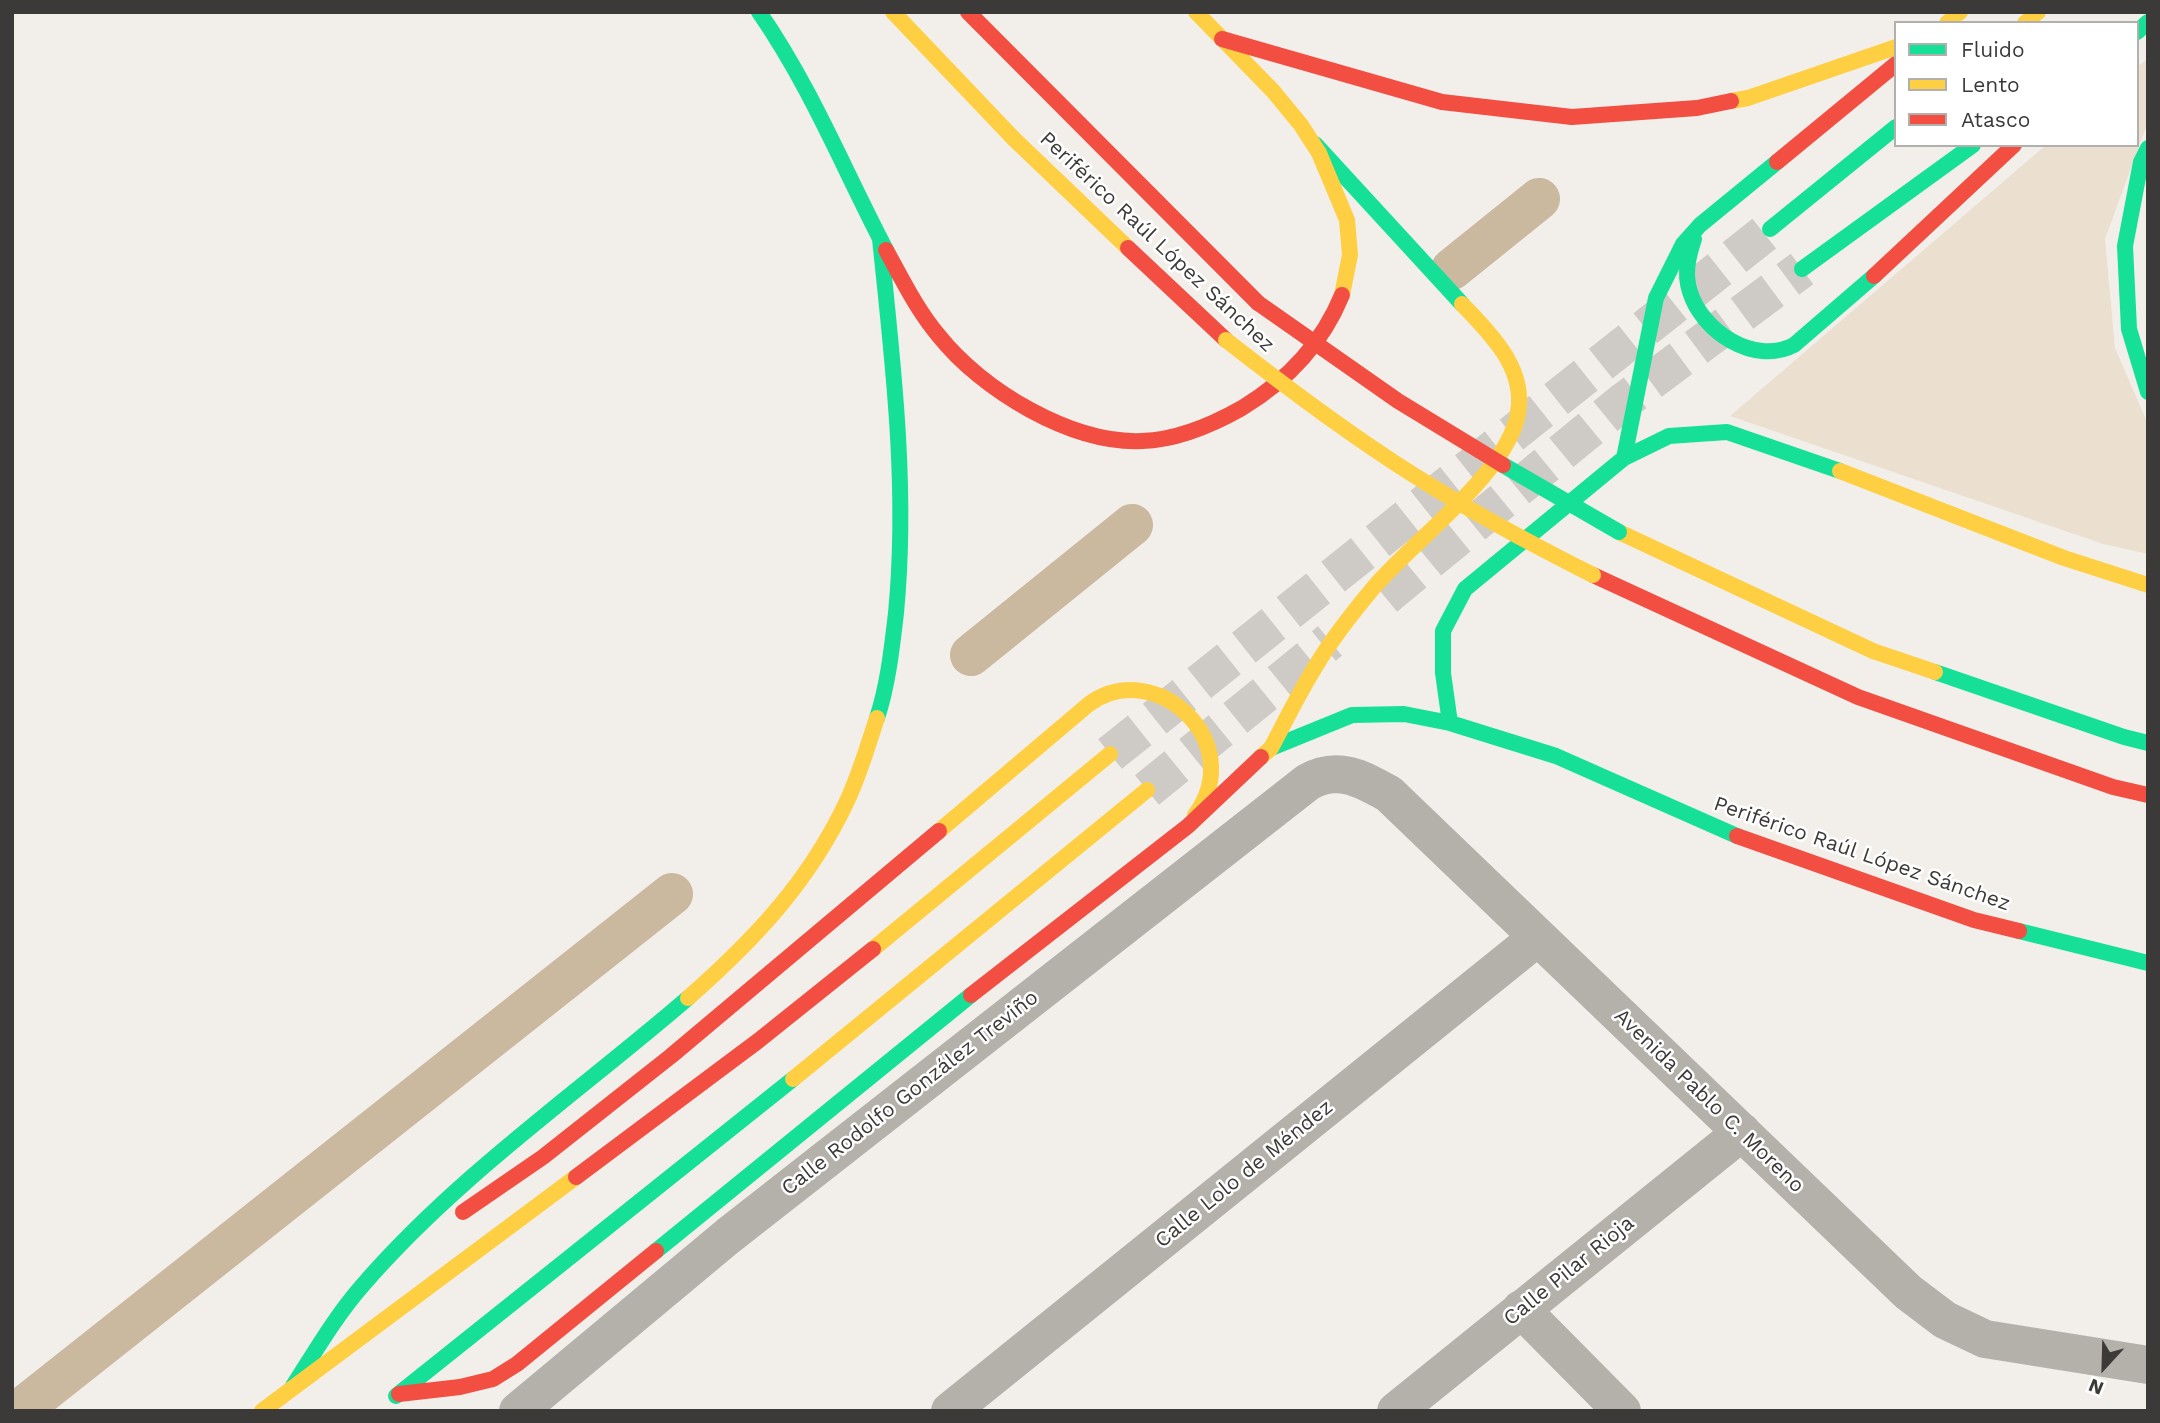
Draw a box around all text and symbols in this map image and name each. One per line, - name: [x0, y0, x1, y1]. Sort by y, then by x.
- legend: [1894, 21, 2139, 147]
- text: Fluido: [1961, 37, 2025, 62]
- text: Lento: [1961, 72, 2020, 97]
- text: Atasco: [1961, 107, 2030, 132]
- street label: Periférico Raúl López Sánchez: [1034, 126, 1280, 358]
- street label: Periférico Raúl López Sánchez: [1711, 791, 2013, 917]
- street label: Calle Rodolfo González Treviño: [777, 985, 1043, 1201]
- street label: Avenida Pablo C. Moreno: [1609, 1004, 1809, 1198]
- street label: Calle Lolo de Méndez: [1150, 1095, 1338, 1253]
- street label: Calle Pilar Rioja: [1499, 1211, 1639, 1331]
- north arrow: [2069, 1332, 2139, 1402]
- text: N: [2085, 1374, 2107, 1400]

